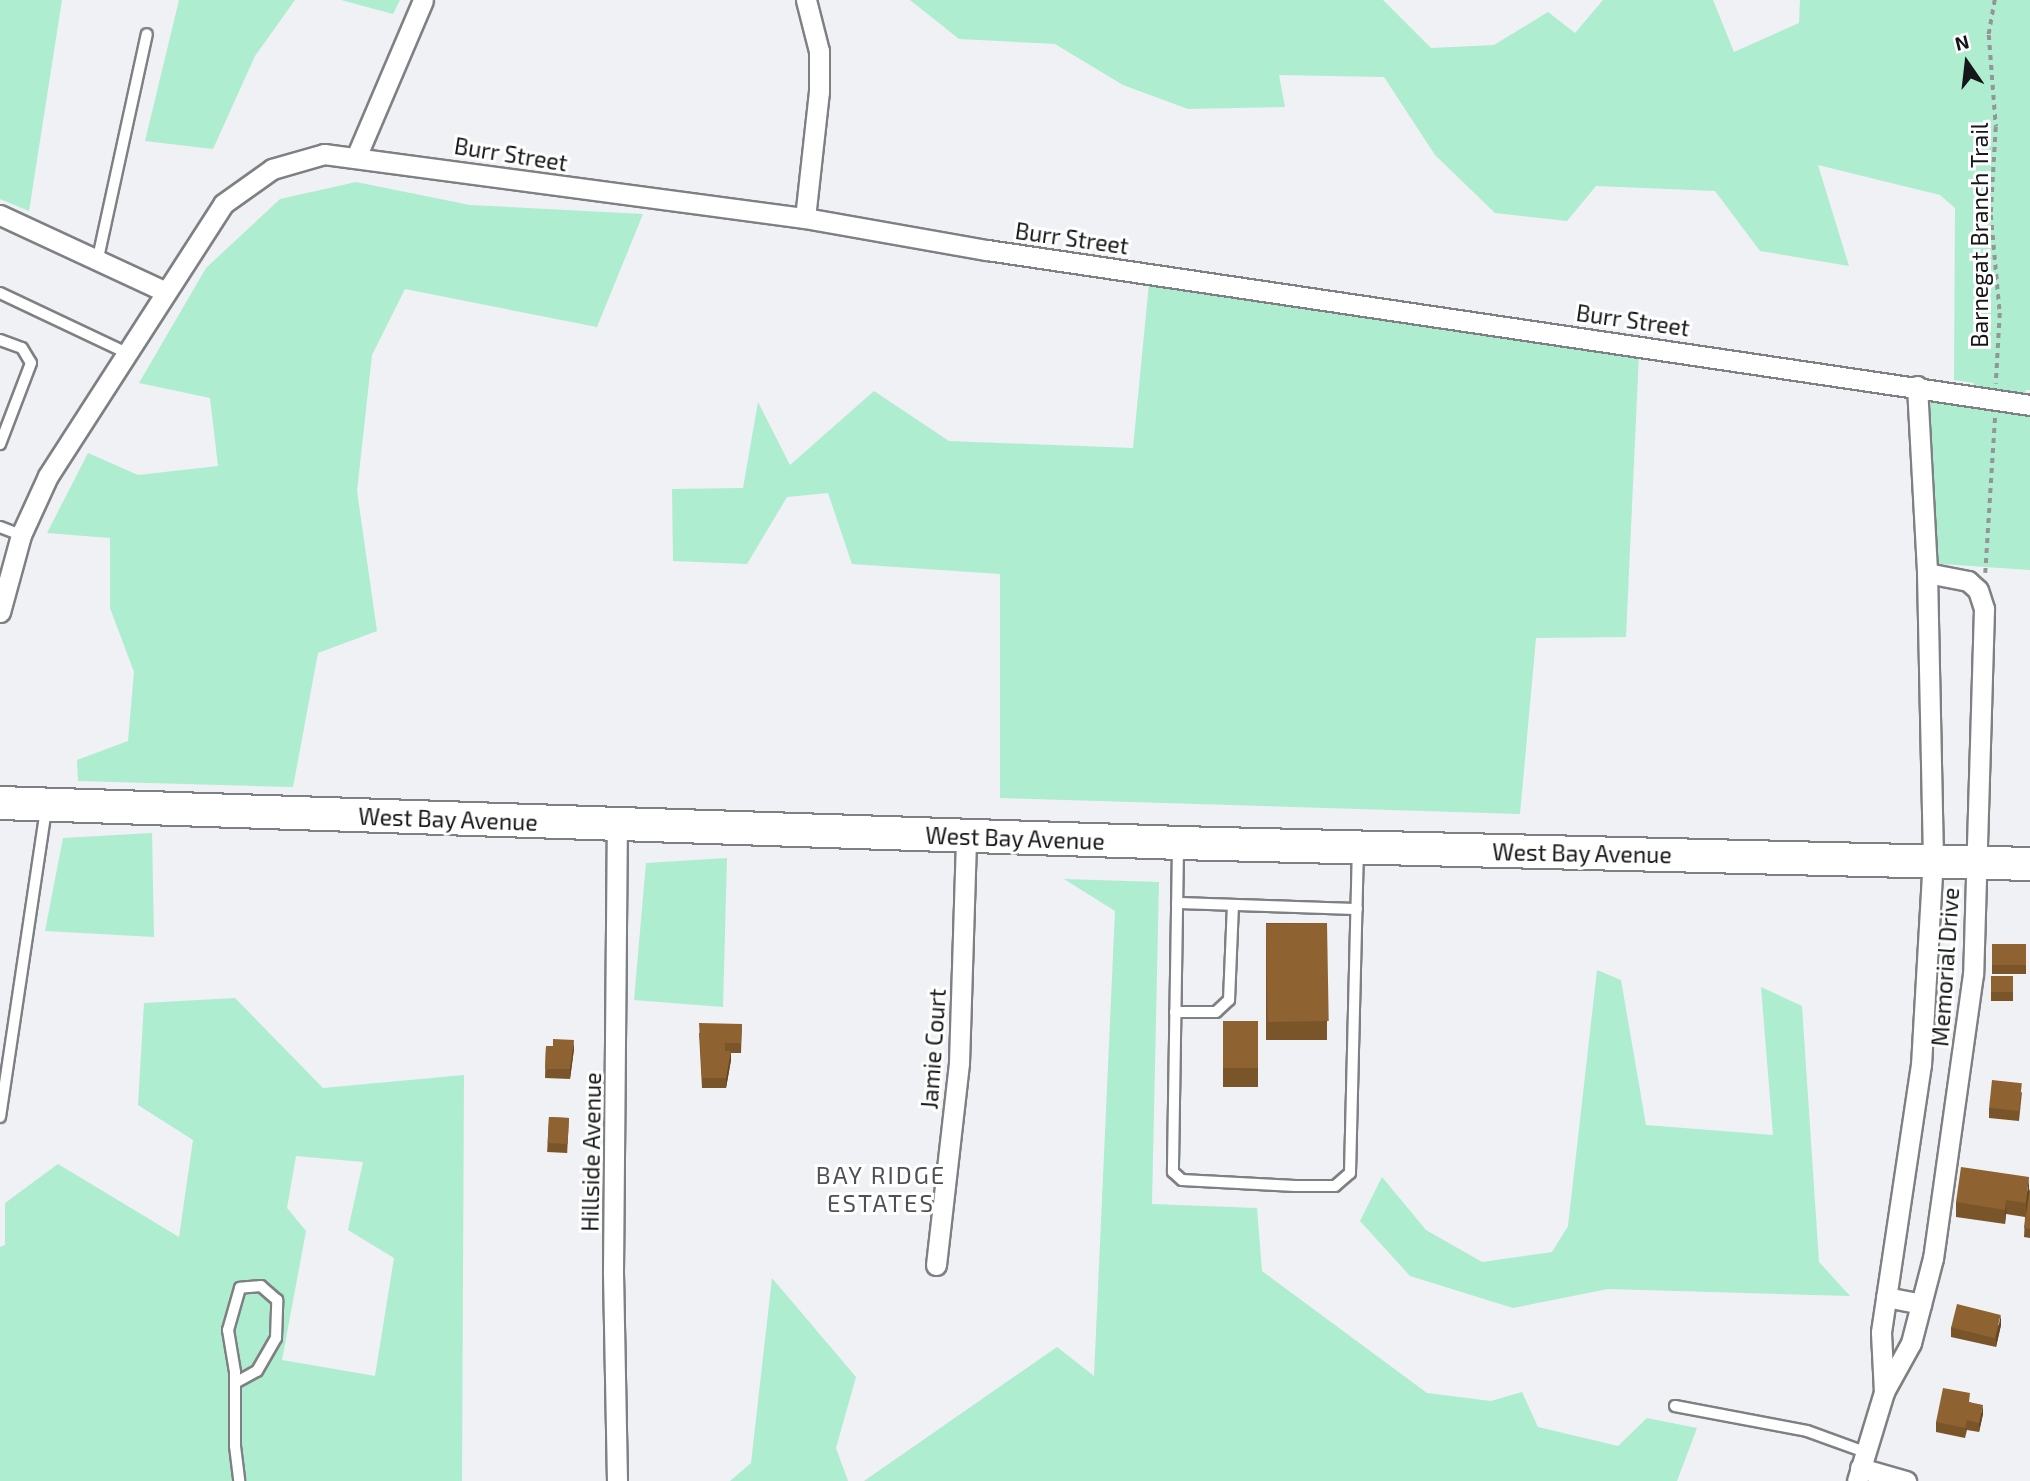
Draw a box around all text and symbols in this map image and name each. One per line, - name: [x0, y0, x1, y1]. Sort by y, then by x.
- north arrow: [1932, 28, 2002, 98]
- text: N: [1952, 29, 1971, 55]
- street label: Barnegat Branch Trail: [1965, 122, 1993, 348]
- street label: Burr Street: [452, 131, 570, 177]
- street label: Burr Street: [1013, 216, 1131, 260]
- street label: Burr Street: [1574, 298, 1692, 342]
- street label: West Bay Avenue: [357, 802, 539, 836]
- street label: West Bay Avenue: [924, 821, 1106, 855]
- street label: West Bay Avenue: [1491, 838, 1673, 868]
- street label: Memorial Drive: [1926, 886, 1964, 1048]
- street label: Jamie Court: [915, 988, 951, 1110]
- street label: Hillside Avenue: [576, 1072, 606, 1232]
- district label: BAY RIDGE ESTATES: [817, 1161, 945, 1217]

